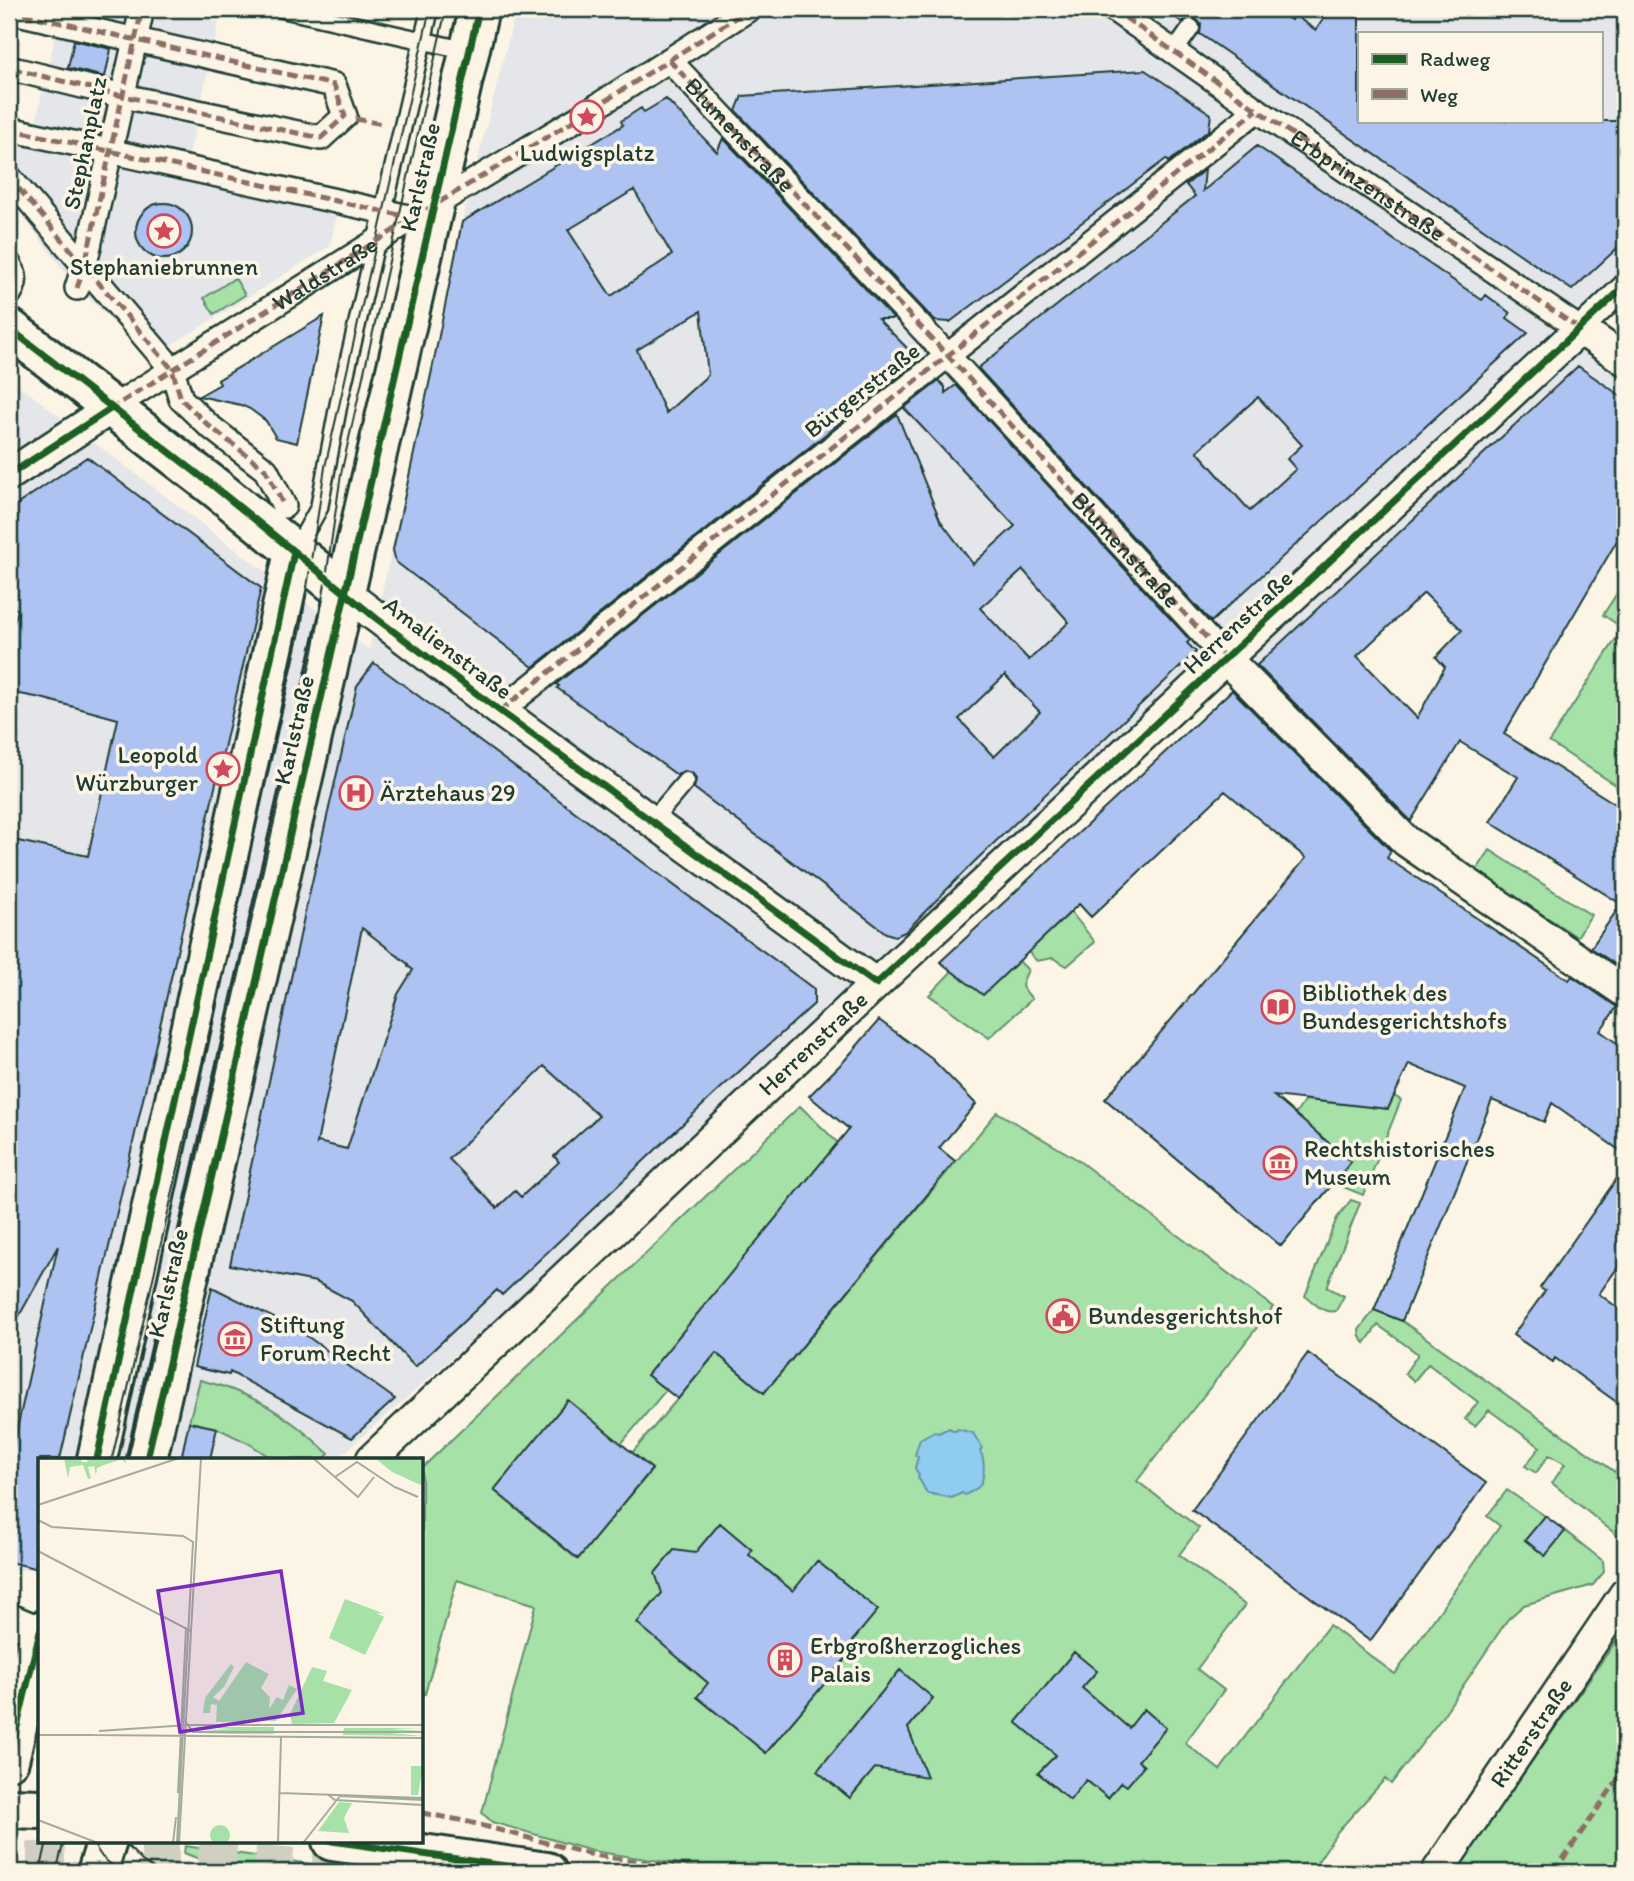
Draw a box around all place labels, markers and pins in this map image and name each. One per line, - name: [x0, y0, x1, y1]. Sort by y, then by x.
- place icon: Ludwigsplatz: [568, 98, 606, 136]
- place label: Ludwigsplatz: [520, 138, 655, 167]
- place icon: Stephaniebrunnen: [145, 212, 183, 250]
- place label: Stephaniebrunnen: [70, 252, 258, 281]
- place label: Leopold Würzburger: [75, 740, 198, 797]
- place icon: Leopold Würzburger: [204, 750, 242, 788]
- hospital icon: Ärztehaus 29: [337, 774, 375, 812]
- place label: Ärztehaus 29: [380, 778, 516, 807]
- place label: Bibliothek des Bundesgerichtshofs: [1302, 978, 1507, 1035]
- library icon: Bibliothek des Bundesgerichtshofs: [1259, 988, 1297, 1026]
- place label: Rechtshistorisches Museum: [1304, 1134, 1495, 1191]
- museum icon: Rechtshistorisches Museum: [1261, 1144, 1299, 1182]
- public building icon: Bundesgerichtshof: [1044, 1297, 1082, 1335]
- place label: Bundesgerichtshof: [1088, 1301, 1283, 1330]
- place label: Stiftung Forum Recht: [260, 1310, 391, 1367]
- museum icon: Stiftung Forum Recht: [216, 1320, 254, 1358]
- place label: Erbgroßherzogliches Palais: [810, 1631, 1021, 1688]
- building icon: Erbgroßherzogliches Palais: [766, 1641, 804, 1679]

